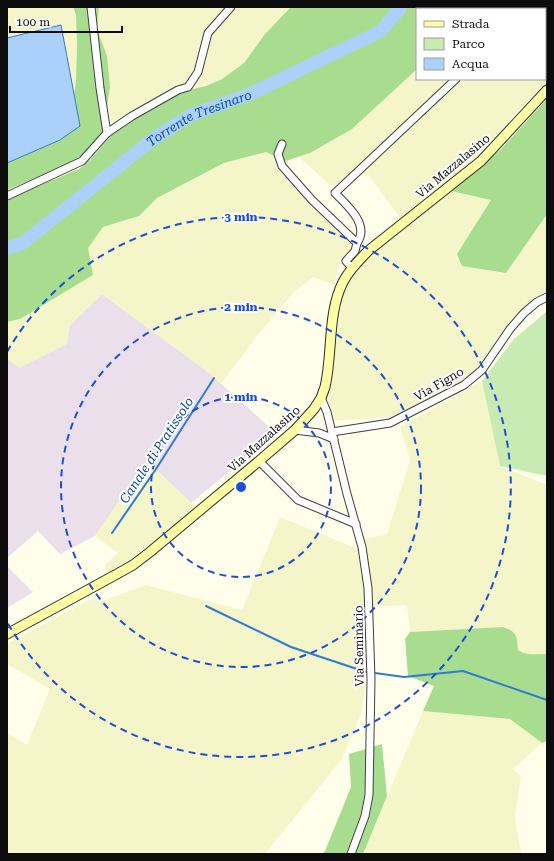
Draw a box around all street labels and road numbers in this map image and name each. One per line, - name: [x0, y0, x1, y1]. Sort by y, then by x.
- street label: Via Mazzalasino: [413, 131, 493, 201]
- street label: Via Figno: [412, 364, 466, 404]
- street label: Via Mazzalasino: [225, 403, 303, 475]
- street label: Via Seminario: [351, 605, 367, 687]

